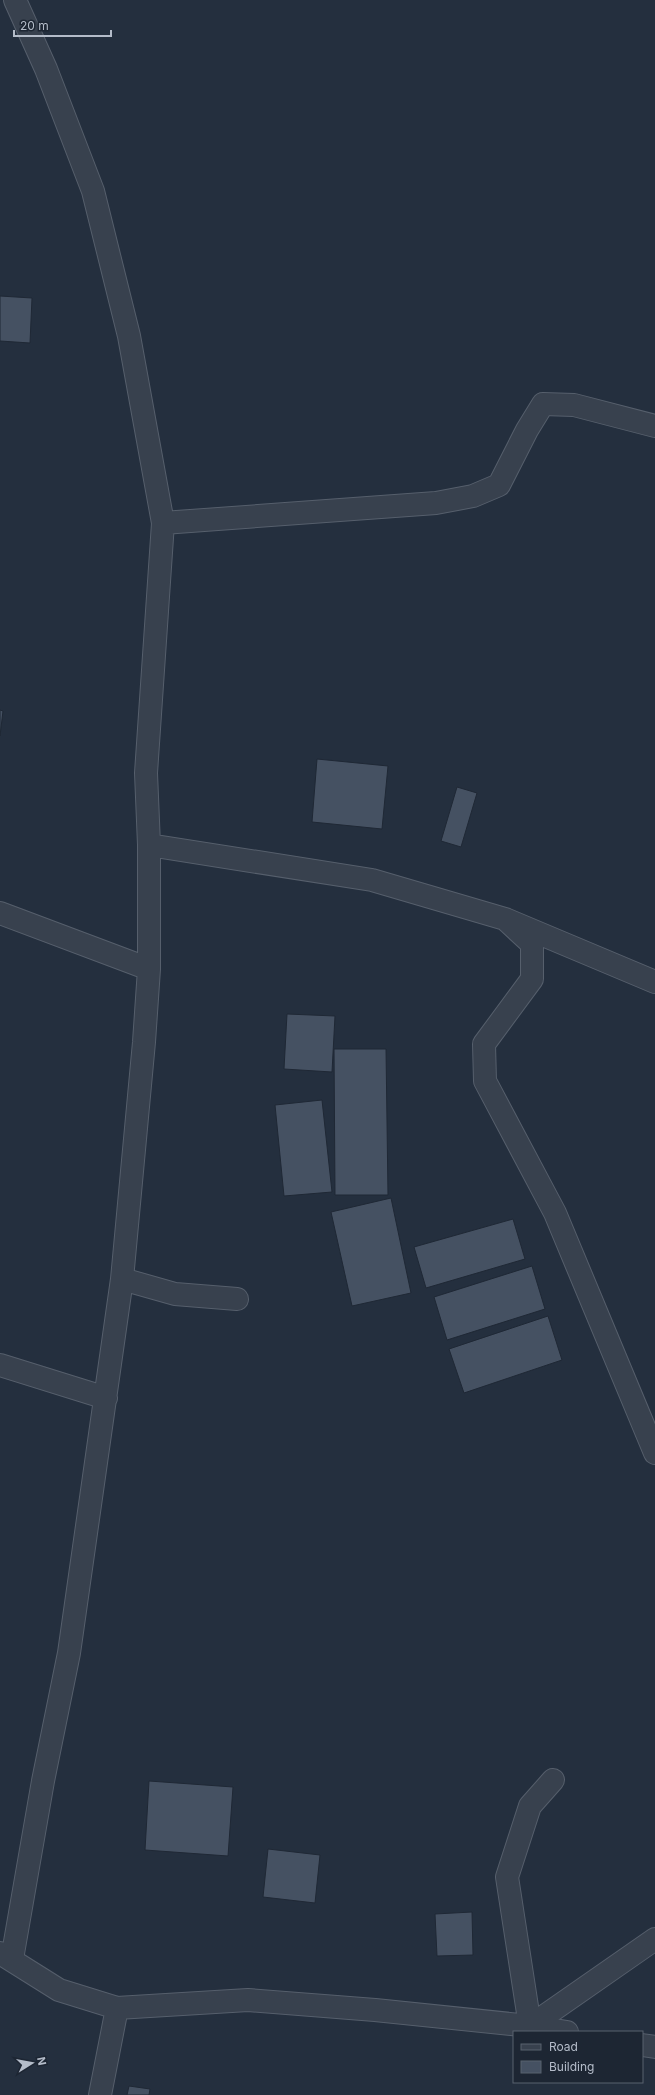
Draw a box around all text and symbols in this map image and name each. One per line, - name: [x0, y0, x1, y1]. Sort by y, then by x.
- scale bar: [14, 12, 111, 38]
- text: 20 m: [20, 18, 49, 33]
- legend: [513, 2031, 643, 2083]
- text: Road: [549, 2039, 578, 2054]
- north arrow: [12, 2043, 52, 2083]
- text: N: [34, 2056, 49, 2067]
- text: Building: [549, 2059, 594, 2074]

